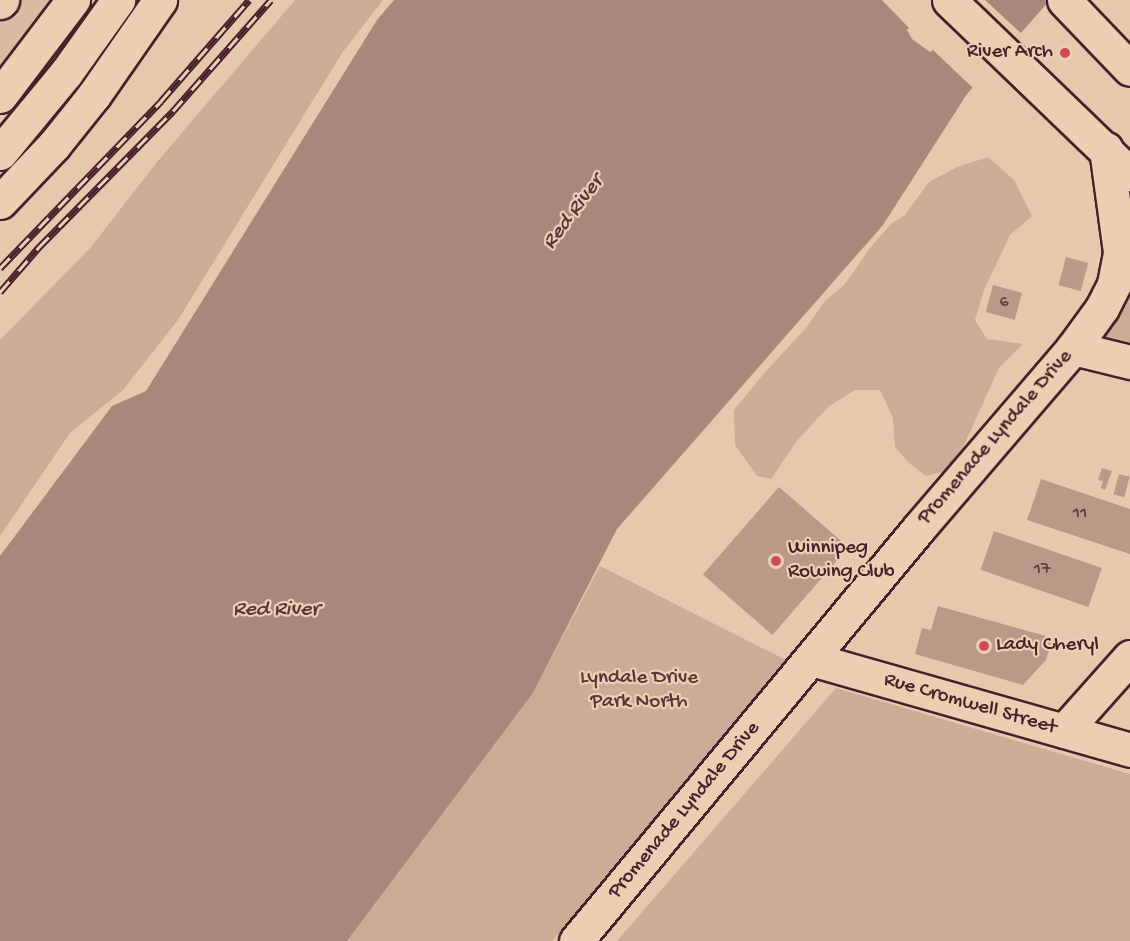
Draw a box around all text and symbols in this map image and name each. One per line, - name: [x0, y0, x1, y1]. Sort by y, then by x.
- place label: River Arch: [967, 40, 1053, 66]
- marker: River Arch: [1058, 46, 1072, 60]
- water label: Red River: [538, 171, 610, 255]
- house number: 6: [999, 292, 1009, 314]
- street label: Promenade Lyndale Drive: [913, 345, 1079, 531]
- house number: 11: [1073, 503, 1087, 525]
- place label: Winnipeg Rowing Club: [788, 536, 895, 586]
- marker: Winnipeg Rowing Club: [769, 554, 783, 568]
- house number: 17: [1034, 559, 1050, 581]
- water label: Red River: [233, 598, 319, 624]
- place label: Lady Cheryl: [996, 633, 1099, 659]
- marker: Lady Cheryl: [977, 639, 991, 653]
- park label: Lyndale Drive Park North: [580, 666, 698, 716]
- street label: Rue Cromwell Street: [881, 668, 1059, 742]
- street label: Promenade Lyndale Drive: [603, 717, 767, 905]

